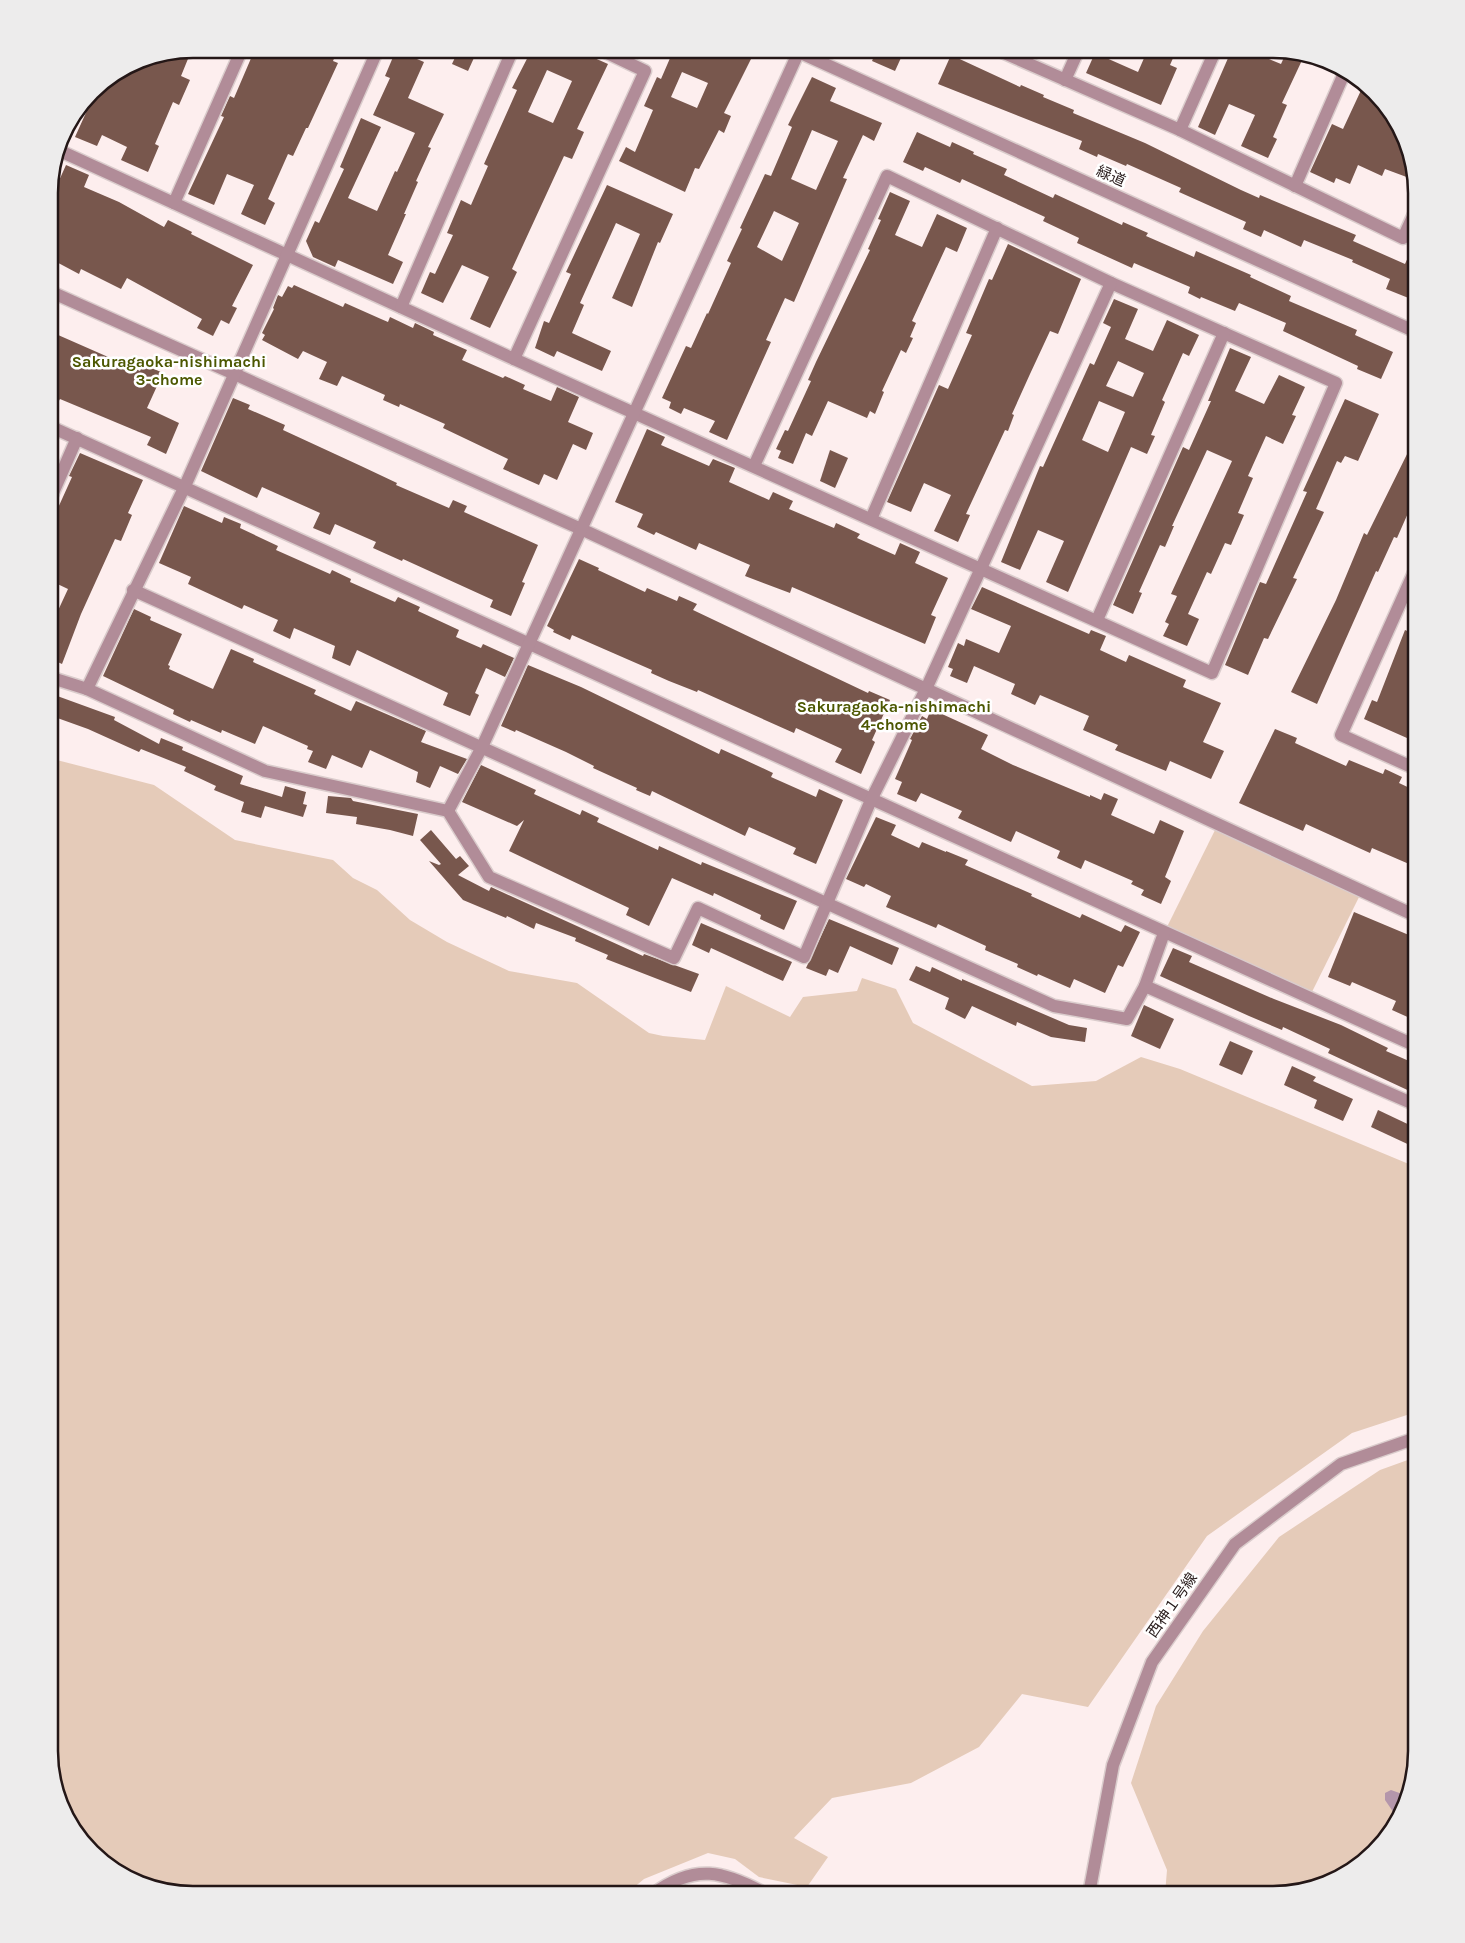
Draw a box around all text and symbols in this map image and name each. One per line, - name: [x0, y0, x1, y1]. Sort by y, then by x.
- street label: 緑道: [1094, 162, 1128, 190]
- district label: Sakuragaoka-nishimachi 3-chome: [72, 352, 266, 389]
- district label: Sakuragaoka-nishimachi 4-chome: [797, 697, 991, 734]
- street label: 西神１号線: [1143, 1569, 1201, 1641]

